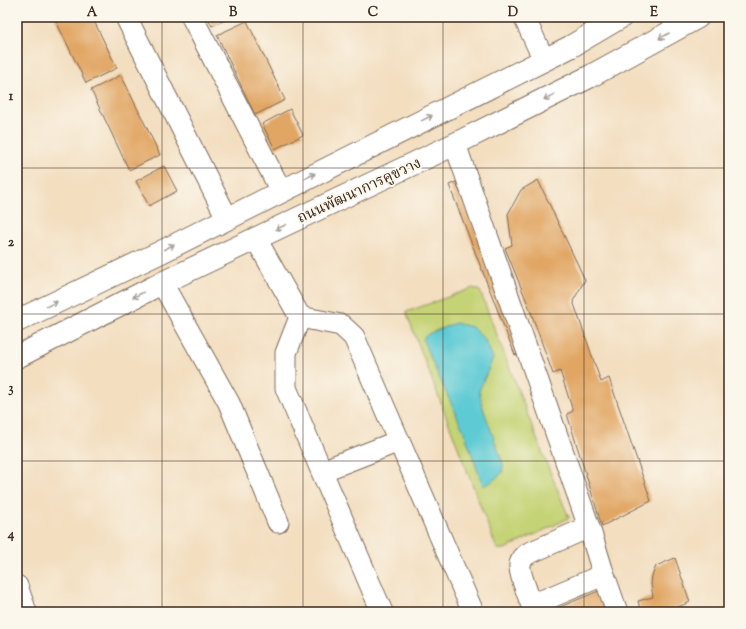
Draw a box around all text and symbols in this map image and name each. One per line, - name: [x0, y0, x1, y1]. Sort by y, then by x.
- text: A: [87, 4, 98, 22]
- text: B: [229, 4, 238, 22]
- text: C: [368, 4, 378, 22]
- text: D: [508, 4, 518, 22]
- text: E: [650, 4, 658, 22]
- one-way arrow: [658, 32, 670, 40]
- text: 1: [9, 88, 14, 106]
- one-way arrow: [543, 94, 555, 101]
- one-way arrow: [420, 114, 432, 122]
- street label: ถนนพัฒนาการคูขวาง: [294, 153, 425, 229]
- one-way arrow: [304, 172, 316, 180]
- one-way arrow: [275, 224, 287, 231]
- text: 2: [8, 234, 15, 252]
- one-way arrow: [163, 243, 175, 251]
- one-way arrow: [133, 292, 145, 299]
- one-way arrow: [46, 300, 58, 307]
- text: 3: [8, 380, 14, 398]
- text: 4: [7, 526, 15, 544]

